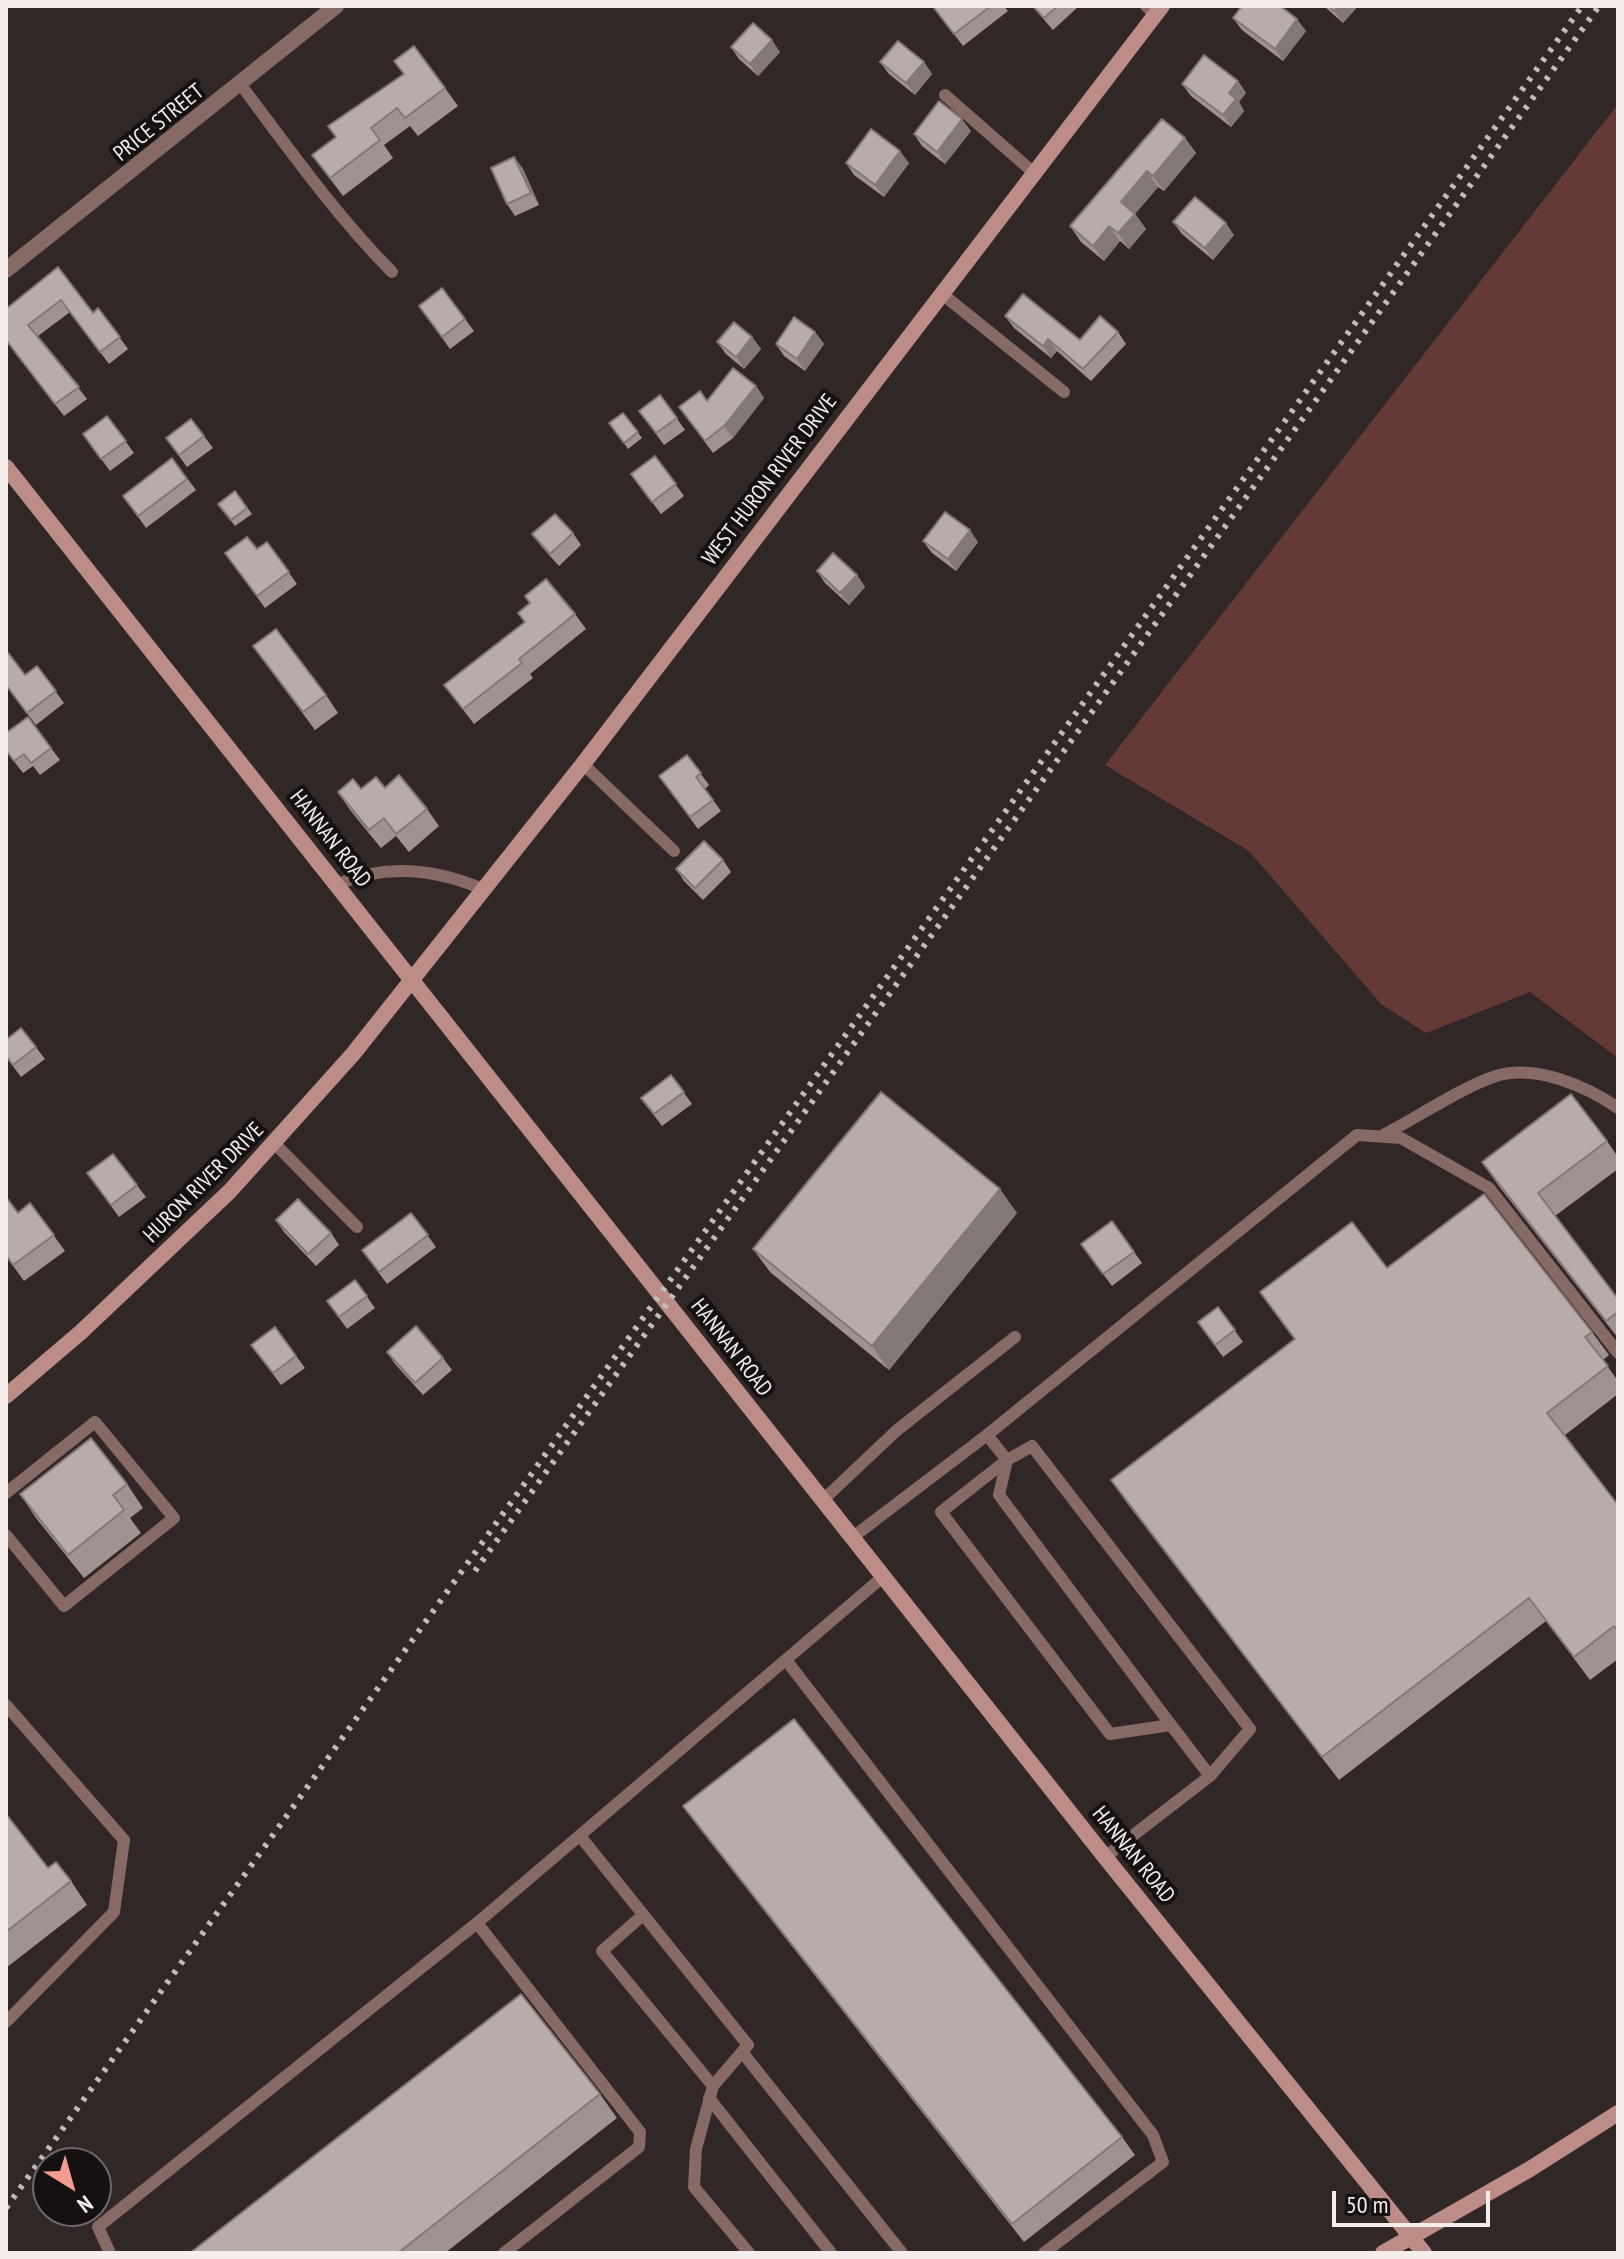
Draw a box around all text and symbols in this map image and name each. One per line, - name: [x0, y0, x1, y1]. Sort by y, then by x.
- street label: PRICE STREET: [109, 79, 209, 167]
- street label: WEST HURON RIVER DRIVE: [697, 389, 843, 571]
- street label: HANNAN ROAD: [284, 785, 376, 893]
- street label: HURON RIVER DRIVE: [138, 1117, 270, 1249]
- street label: HANNAN ROAD: [685, 1294, 777, 1402]
- street label: HANNAN ROAD: [1086, 1802, 1180, 1908]
- north arrow: [32, 2147, 112, 2227]
- scale bar: [1336, 2175, 1494, 2225]
- text: 50 m: [1346, 2189, 1388, 2220]
- text: N: [72, 2190, 98, 2219]

